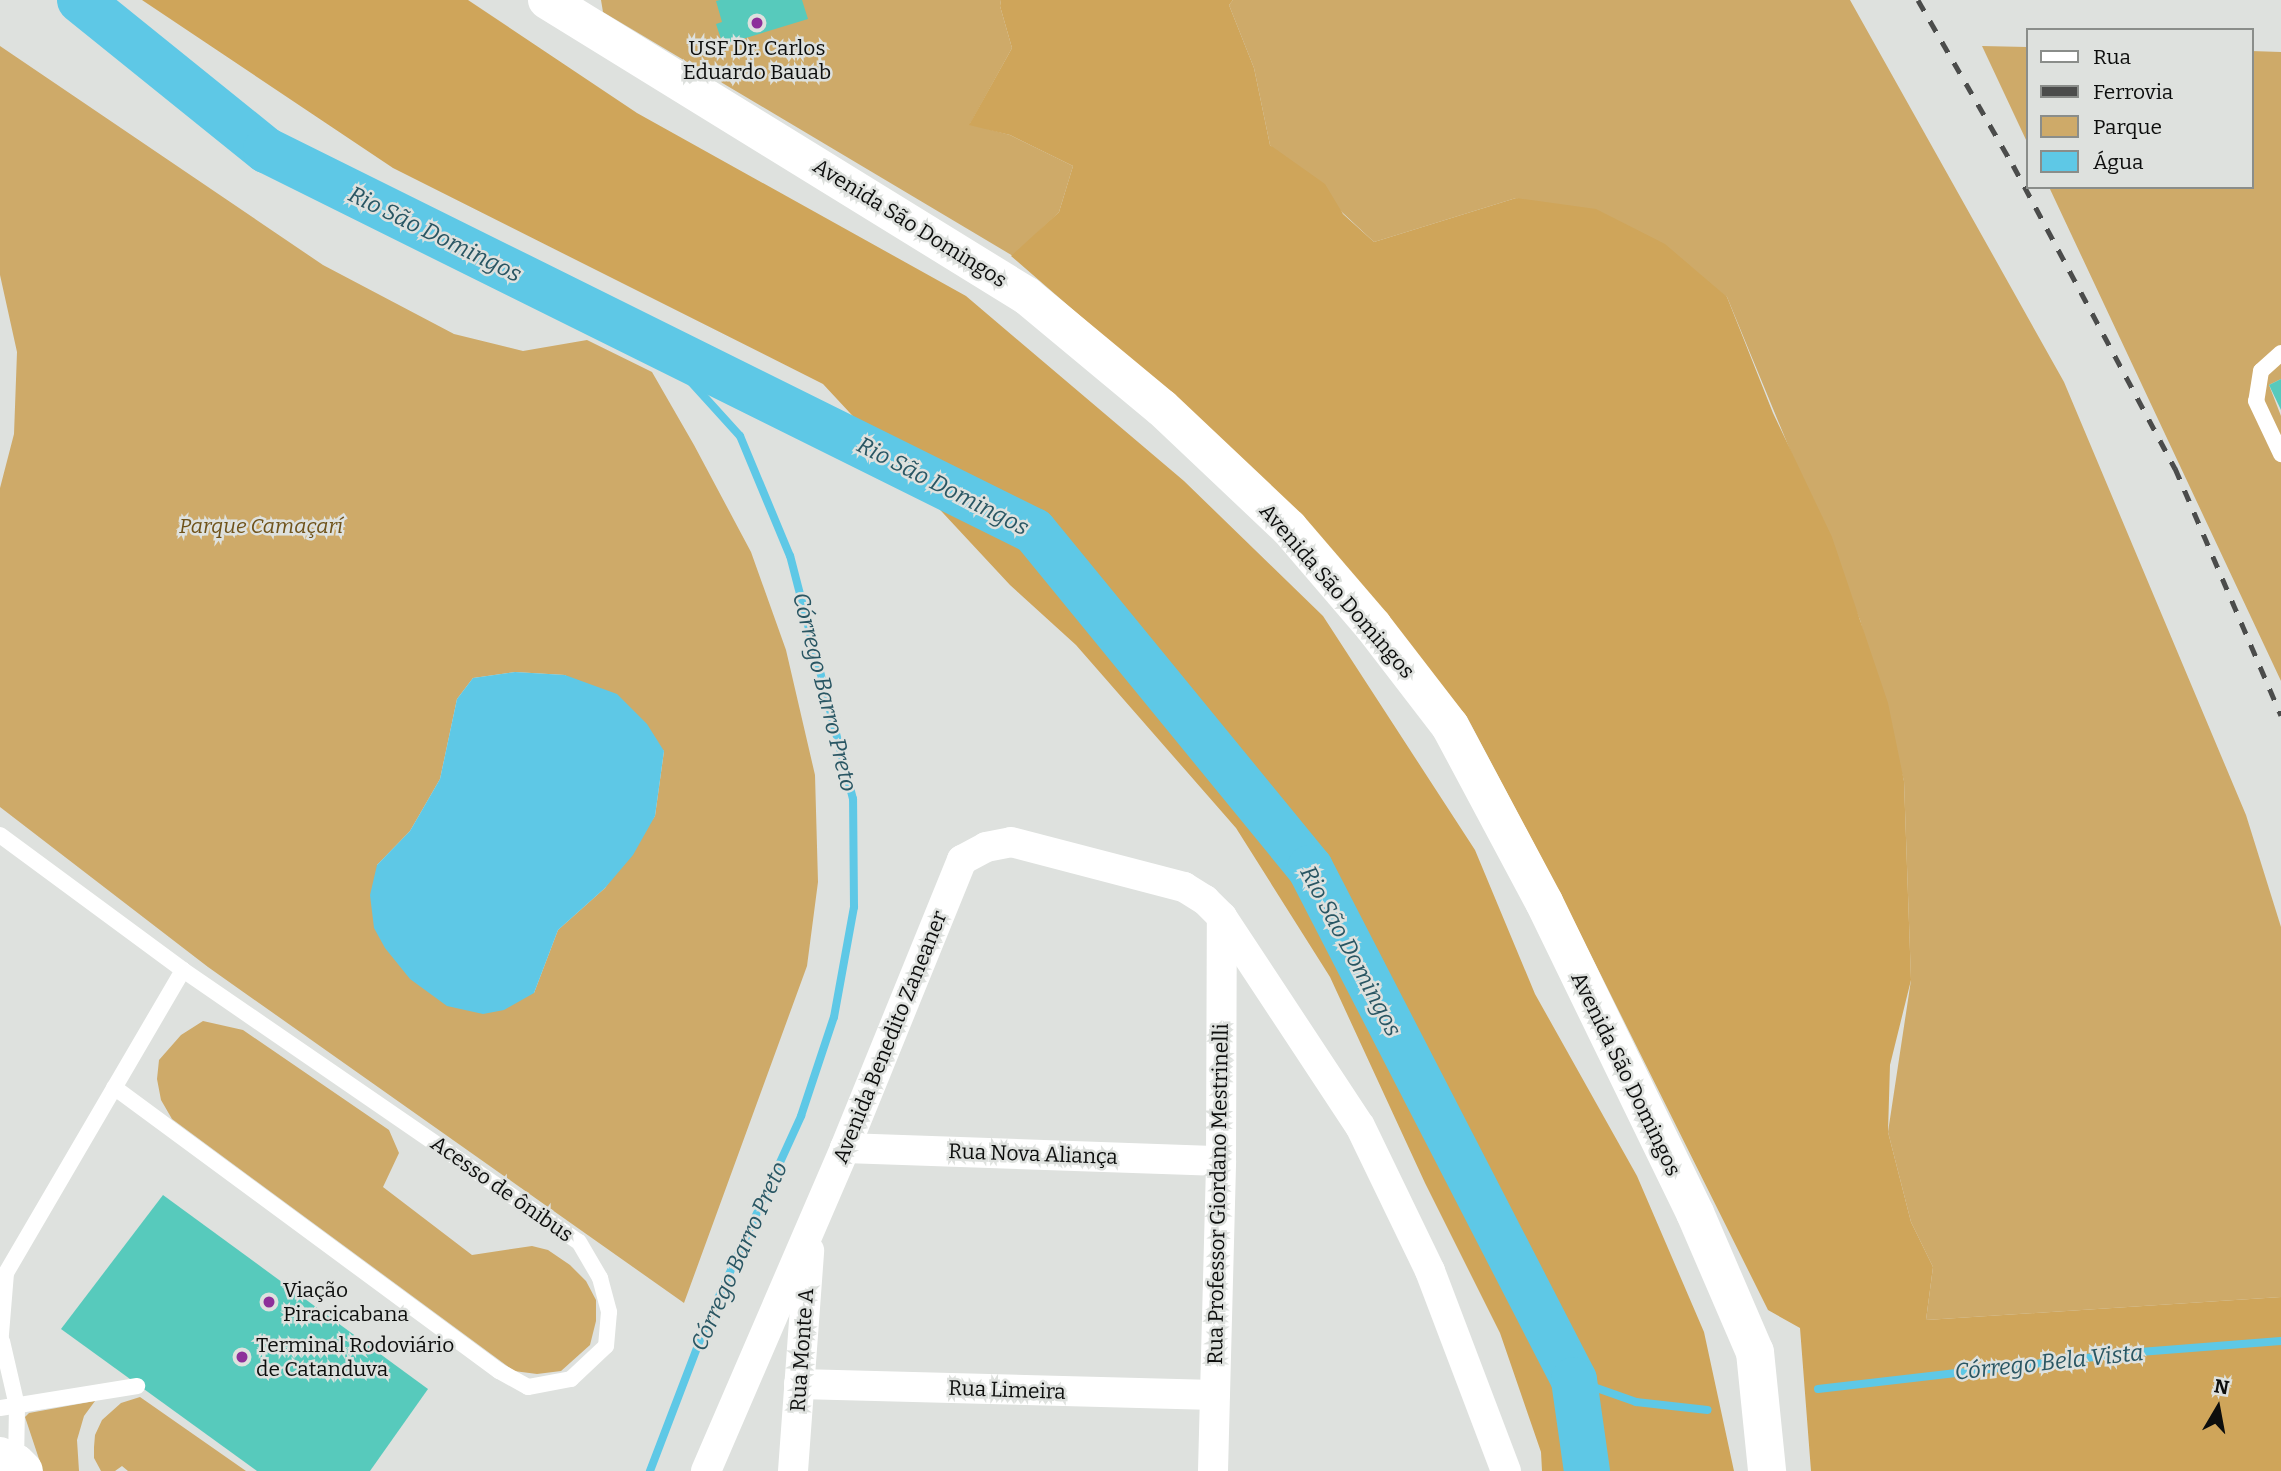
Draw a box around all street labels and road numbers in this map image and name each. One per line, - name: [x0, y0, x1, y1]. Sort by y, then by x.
- street label: Avenida São Domingos: [809, 153, 1011, 293]
- street label: Avenida São Domingos: [1254, 498, 1420, 684]
- street label: Avenida Benedito Zaneaner: [828, 907, 952, 1167]
- street label: Avenida São Domingos: [1566, 968, 1686, 1180]
- street label: Rua Professor Giordano Mestrinelli: [1202, 1023, 1234, 1365]
- street label: Acesso de ônibus: [426, 1131, 578, 1247]
- street label: Rua Nova Aliança: [948, 1138, 1118, 1170]
- street label: Rua Monte A: [785, 1287, 819, 1413]
- street label: Rua Limeira: [948, 1375, 1066, 1405]

